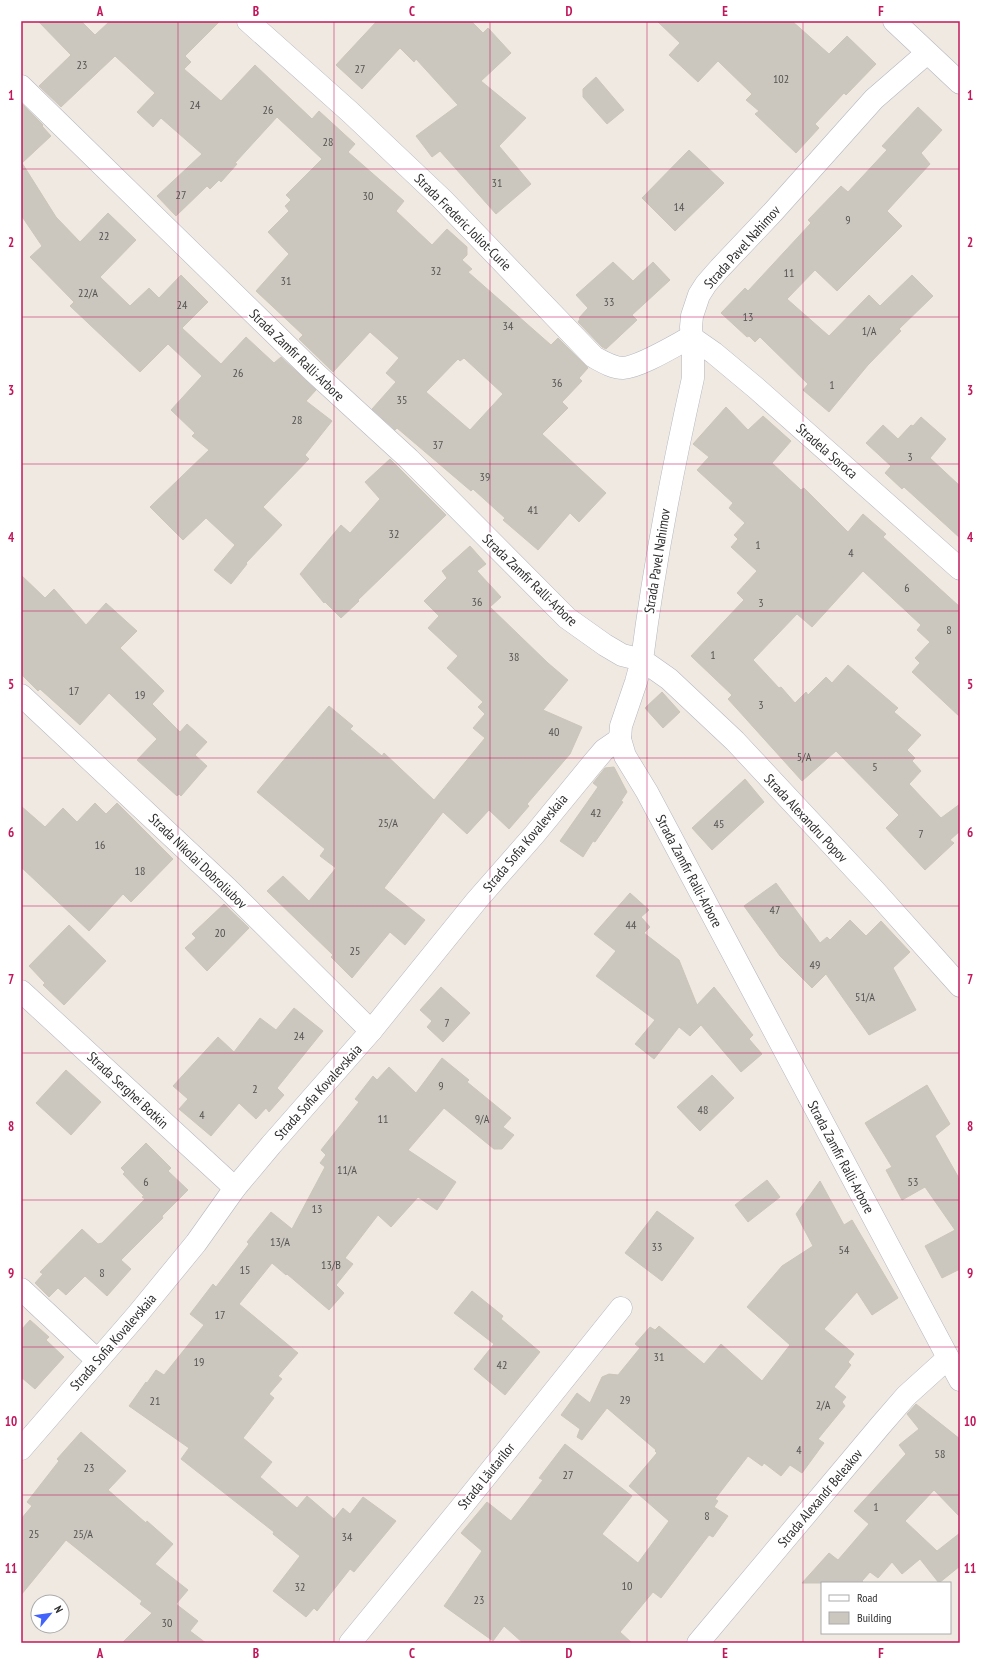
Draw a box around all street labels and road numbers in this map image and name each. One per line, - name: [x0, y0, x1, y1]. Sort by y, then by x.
- street label: Strada Frederic Joliot-Curie: [411, 170, 515, 274]
- street label: Strada Pavel Nahimov: [700, 201, 784, 292]
- street label: Strada Zamfir Ralli-Arbore: [246, 305, 348, 405]
- street label: Stradela Sorocа: [793, 419, 861, 483]
- street label: Strada Pavel Nahimov: [640, 507, 674, 615]
- street label: Strada Zamfir Ralli-Arbore: [479, 530, 581, 630]
- street label: Strada Alexandru Popov: [760, 770, 852, 867]
- street label: Strada Sofia Kovalevskaia: [479, 790, 571, 896]
- street label: Strada Nikolai Dobroliubov: [145, 809, 251, 913]
- street label: Strada Zamfir Ralli-Arbore: [652, 811, 726, 931]
- street label: Strada Sofia Kovalevskaia: [270, 1040, 366, 1144]
- street label: Strada Serghei Botkin: [84, 1048, 172, 1132]
- street label: Strada Zamfir Ralli-Arbore: [804, 1097, 878, 1217]
- street label: Strada Sofia Kovalevskaia: [66, 1290, 160, 1394]
- street label: Strada Lăutarilor: [454, 1439, 519, 1513]
- street label: Strada Alexandr Beleakov: [774, 1445, 867, 1551]

